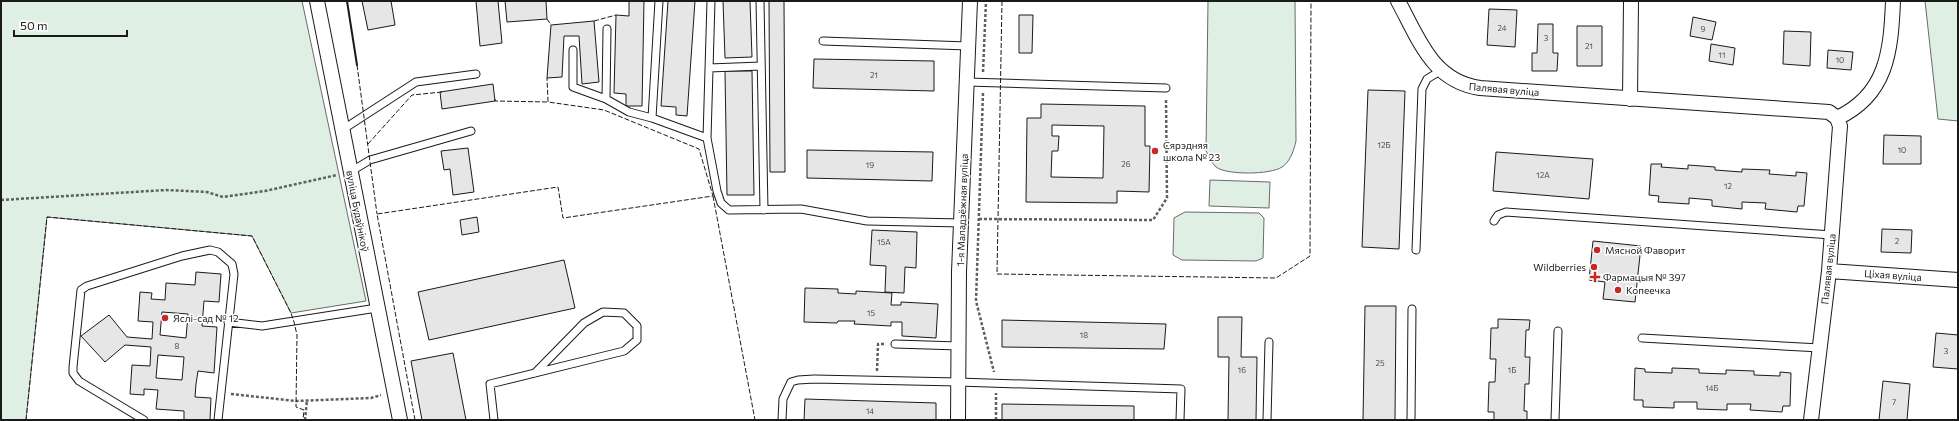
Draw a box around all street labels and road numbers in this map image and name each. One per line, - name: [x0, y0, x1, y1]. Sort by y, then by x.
- street label: Палявая вуліца: [1468, 80, 1540, 98]
- street label: 1-я Маладзёжная вуліца: [954, 153, 970, 267]
- street label: вуліца Будаўнікоў: [344, 169, 372, 253]
- street label: Палявая вуліца: [1818, 233, 1838, 305]
- street label: Ціхая вуліца: [1864, 267, 1922, 283]

